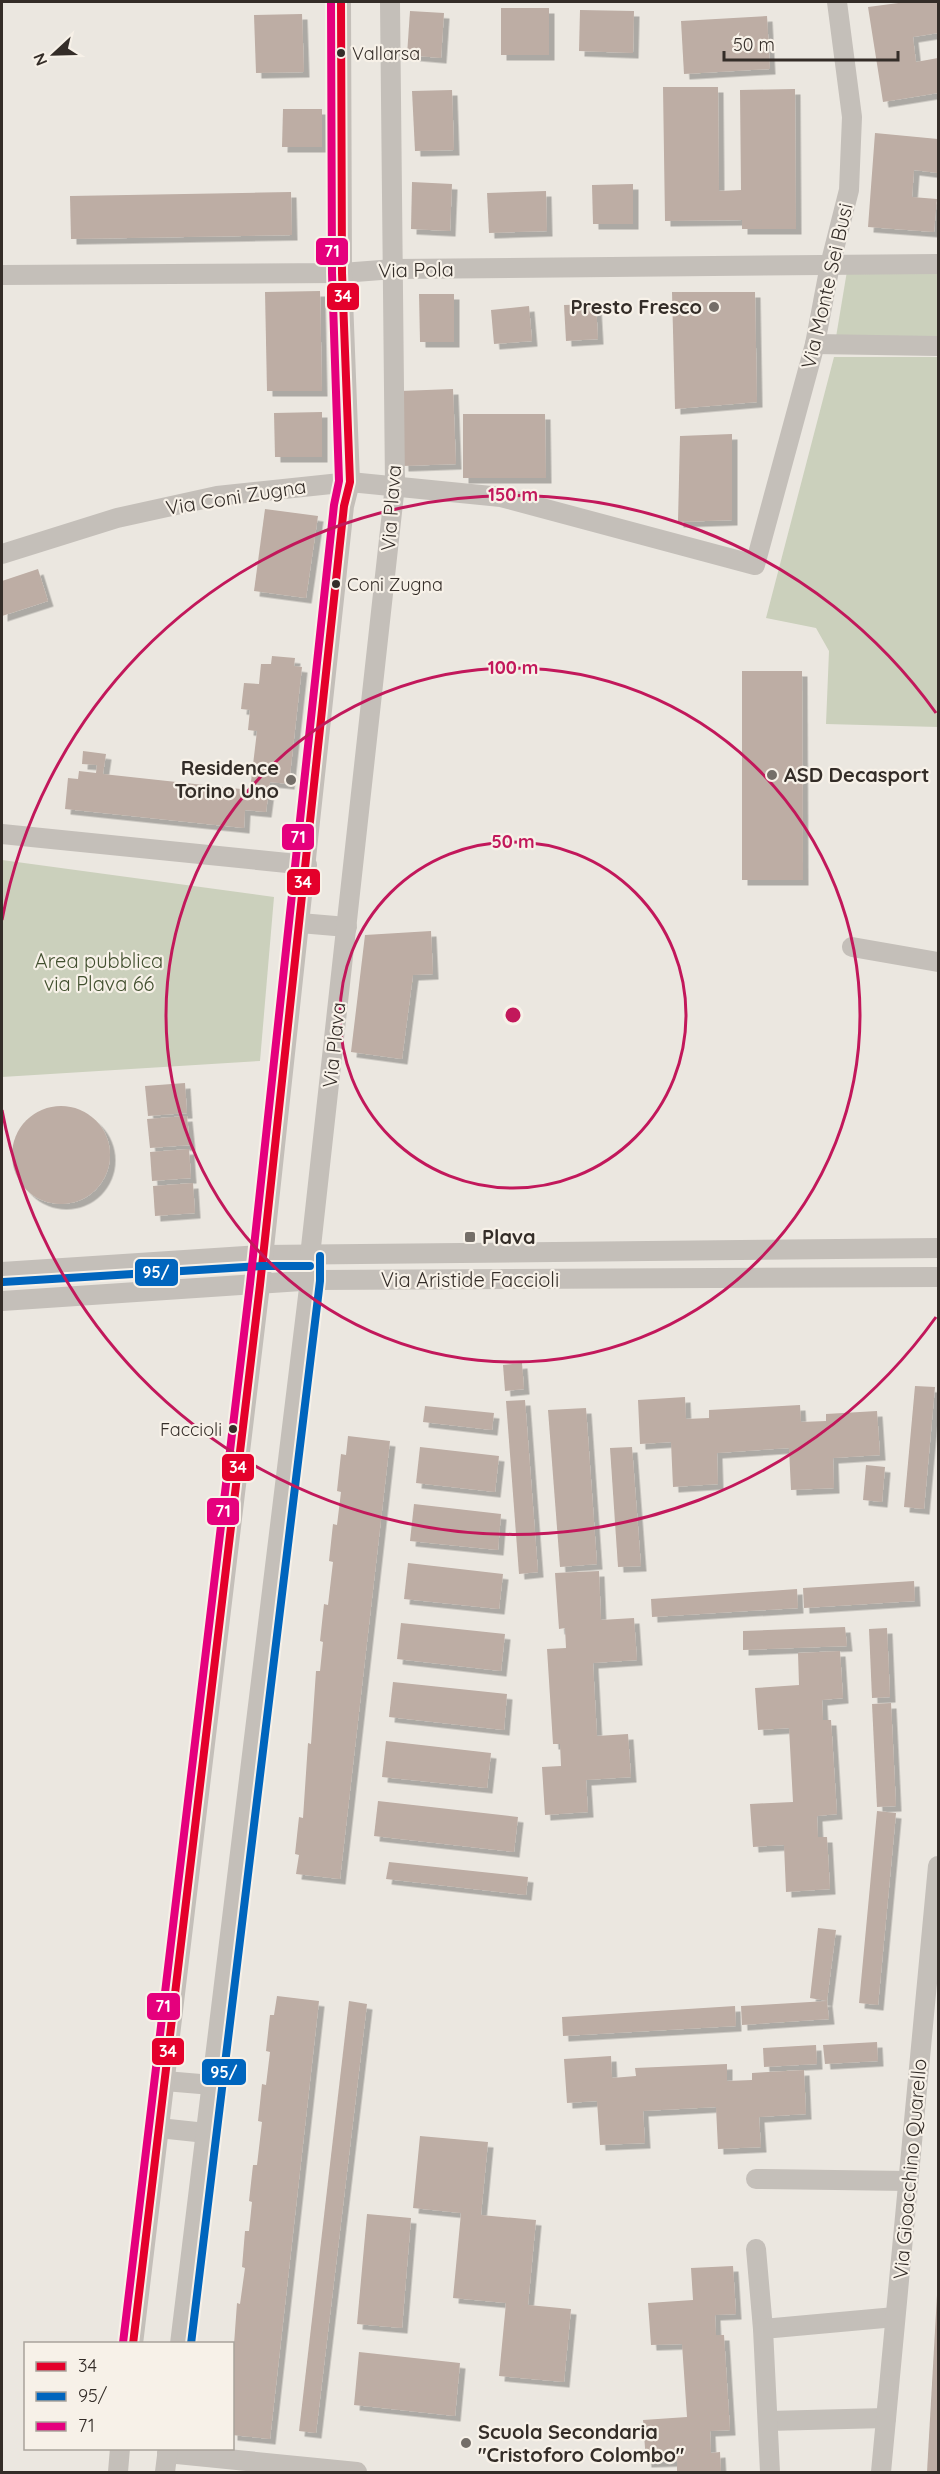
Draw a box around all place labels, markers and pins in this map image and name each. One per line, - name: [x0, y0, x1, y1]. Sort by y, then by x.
- place label: Vallarsa: [352, 42, 420, 65]
- marker: Vallarsa: [335, 47, 347, 59]
- place label: Presto Fresco: [570, 294, 702, 319]
- marker: Presto Fresco: [707, 300, 721, 314]
- place label: Coni Zugna: [347, 573, 443, 596]
- marker: Coni Zugna: [330, 578, 342, 590]
- place label: Residence Torino Uno: [175, 755, 279, 803]
- place label: ASD Decasport: [784, 762, 929, 787]
- marker: ASD Decasport: [765, 768, 779, 782]
- marker: Residence Torino Uno: [284, 773, 298, 787]
- centre of rings: [503, 1005, 523, 1025]
- place label: Plava: [482, 1224, 536, 1249]
- marker: Plava: [463, 1230, 477, 1244]
- place label: Faccioli: [160, 1418, 222, 1441]
- marker: Faccioli: [227, 1423, 239, 1435]
- place label: Scuola Secondaria "Cristoforo Colombo": [478, 2419, 685, 2467]
- marker: Scuola Secondaria "Cristoforo Colombo": [459, 2436, 473, 2450]

